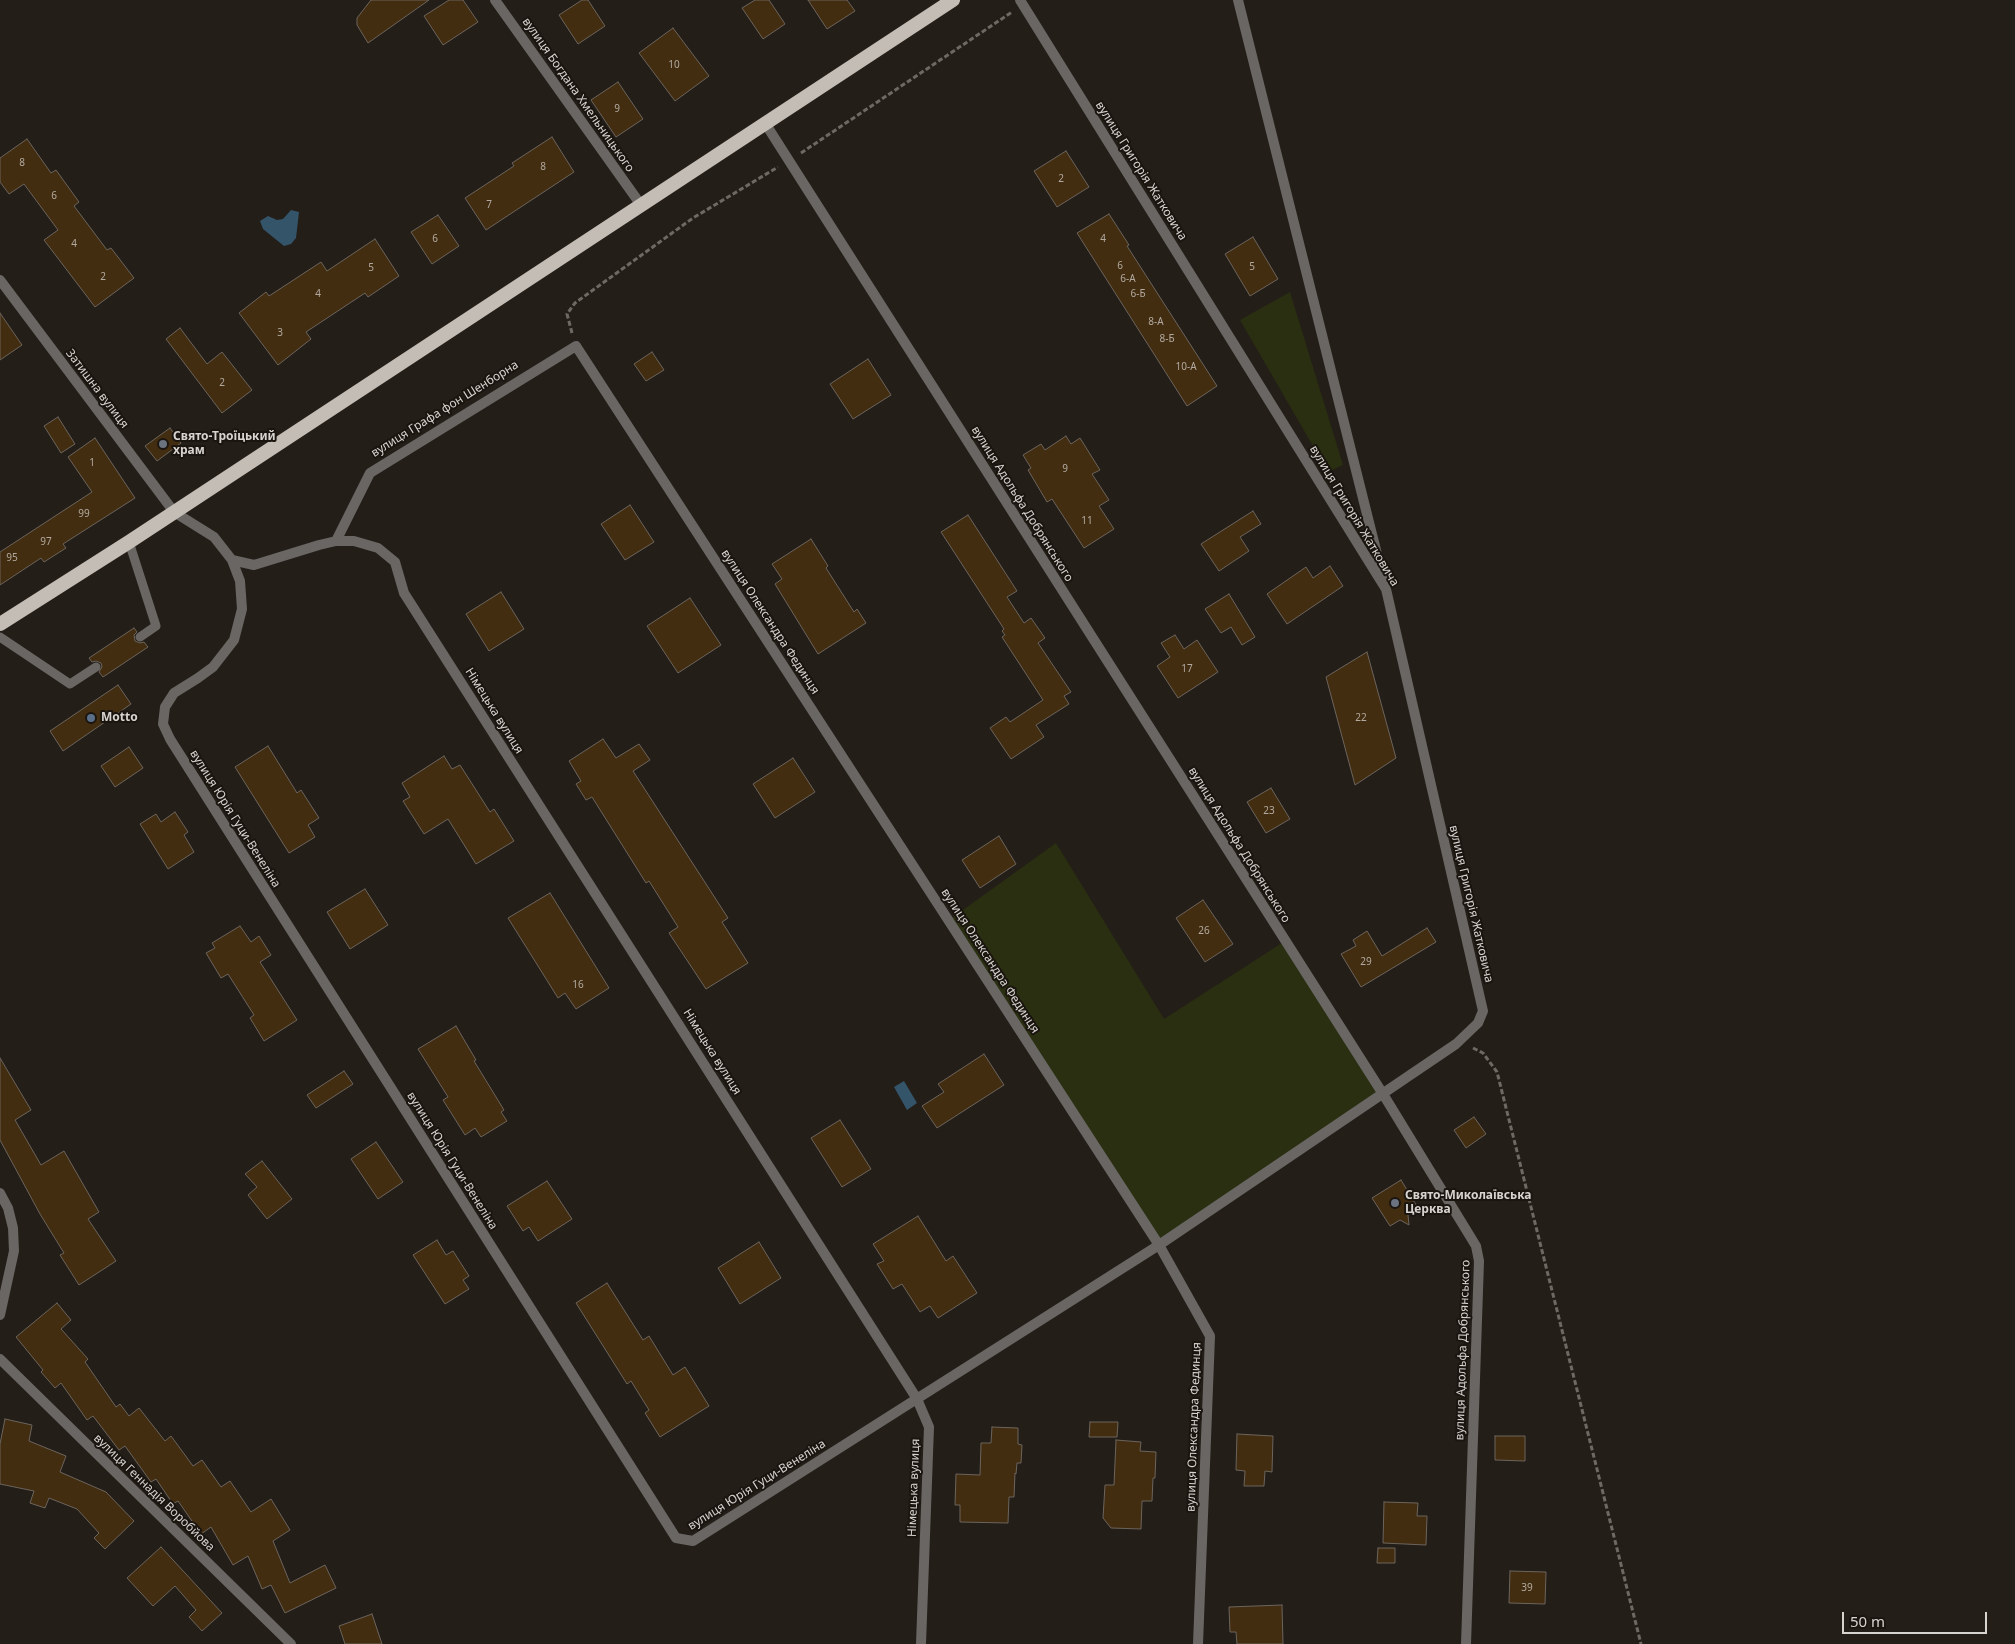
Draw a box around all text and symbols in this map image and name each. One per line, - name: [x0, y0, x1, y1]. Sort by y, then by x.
- street label: вулиця Богдана Хмельницького: [519, 15, 637, 175]
- house number: 10: [668, 59, 680, 71]
- street label: вулиця Григорія Жатковича: [1092, 99, 1190, 243]
- house number: 9: [614, 103, 620, 115]
- house number: 8: [19, 157, 25, 169]
- house number: 8: [540, 161, 546, 173]
- house number: 2: [1058, 173, 1064, 185]
- house number: 6: [51, 190, 57, 202]
- house number: 7: [486, 199, 492, 211]
- house number: 6: [432, 233, 438, 245]
- house number: 4: [1100, 233, 1106, 245]
- house number: 4: [71, 238, 77, 250]
- house number: 6: [1117, 260, 1123, 272]
- house number: 5: [1249, 261, 1255, 273]
- house number: 5: [368, 262, 374, 274]
- house number: 2: [100, 271, 106, 283]
- house number: 6-А: [1120, 273, 1136, 285]
- house number: 4: [315, 288, 321, 300]
- house number: 6-Б: [1130, 288, 1146, 300]
- house number: 8-А: [1148, 316, 1164, 328]
- house number: 3: [277, 327, 283, 339]
- house number: 8-Б: [1159, 333, 1175, 345]
- street label: Затишна вулиця: [63, 347, 131, 431]
- street label: вулиця Графа фон Шенборна: [369, 358, 521, 460]
- house number: 10-А: [1175, 361, 1197, 373]
- house number: 2: [219, 377, 225, 389]
- street label: вулиця Адольфа Добрянського: [968, 424, 1076, 584]
- place label: Свято-Троїцький храм: [173, 430, 276, 458]
- marker: Свято-Троїцький храм: [157, 438, 169, 450]
- street label: вулиця Григорія Жатковича: [1306, 443, 1402, 589]
- house number: 1: [89, 457, 95, 469]
- house number: 9: [1062, 463, 1068, 475]
- house number: 99: [78, 508, 90, 520]
- house number: 11: [1081, 515, 1093, 527]
- house number: 97: [40, 536, 52, 548]
- street label: вулиця Олександра Фединця: [718, 547, 822, 697]
- house number: 95: [6, 552, 18, 564]
- house number: 17: [1181, 663, 1193, 675]
- street label: Німецька вулиця: [462, 665, 526, 757]
- place label: Motto: [101, 711, 138, 725]
- marker: Motto: [85, 712, 97, 724]
- house number: 22: [1355, 712, 1367, 724]
- street label: вулиця Юрія Гуци-Венеліна: [187, 747, 283, 891]
- street label: вулиця Адольфа Добрянського: [1185, 765, 1293, 925]
- house number: 23: [1263, 805, 1275, 817]
- street label: вулиця Григорія Жатковича: [1446, 824, 1496, 984]
- street label: вулиця Олександра Фединця: [938, 886, 1042, 1036]
- house number: 26: [1198, 925, 1210, 937]
- house number: 29: [1360, 956, 1372, 968]
- house number: 16: [572, 979, 584, 991]
- street label: Німецька вулиця: [680, 1006, 744, 1098]
- street label: вулиця Юрія Гуци-Венеліна: [404, 1089, 500, 1233]
- place label: Свято-Миколаївська Церква: [1405, 1189, 1531, 1217]
- marker: Свято-Миколаївська Церква: [1389, 1197, 1401, 1209]
- street label: вулиця Адольфа Добрянського: [1453, 1259, 1473, 1441]
- street label: вулиця Олександра Фединця: [1184, 1342, 1204, 1512]
- street label: вулиця Геннадія Воробйова: [90, 1431, 218, 1555]
- street label: вулиця Юрія Гуци-Венеліна: [685, 1437, 829, 1533]
- street label: Німецька вулиця: [905, 1438, 923, 1538]
- house number: 39: [1521, 1582, 1533, 1594]
- scale bar: [1845, 1602, 1990, 1634]
- text: 50 m: [1850, 1611, 1885, 1631]

